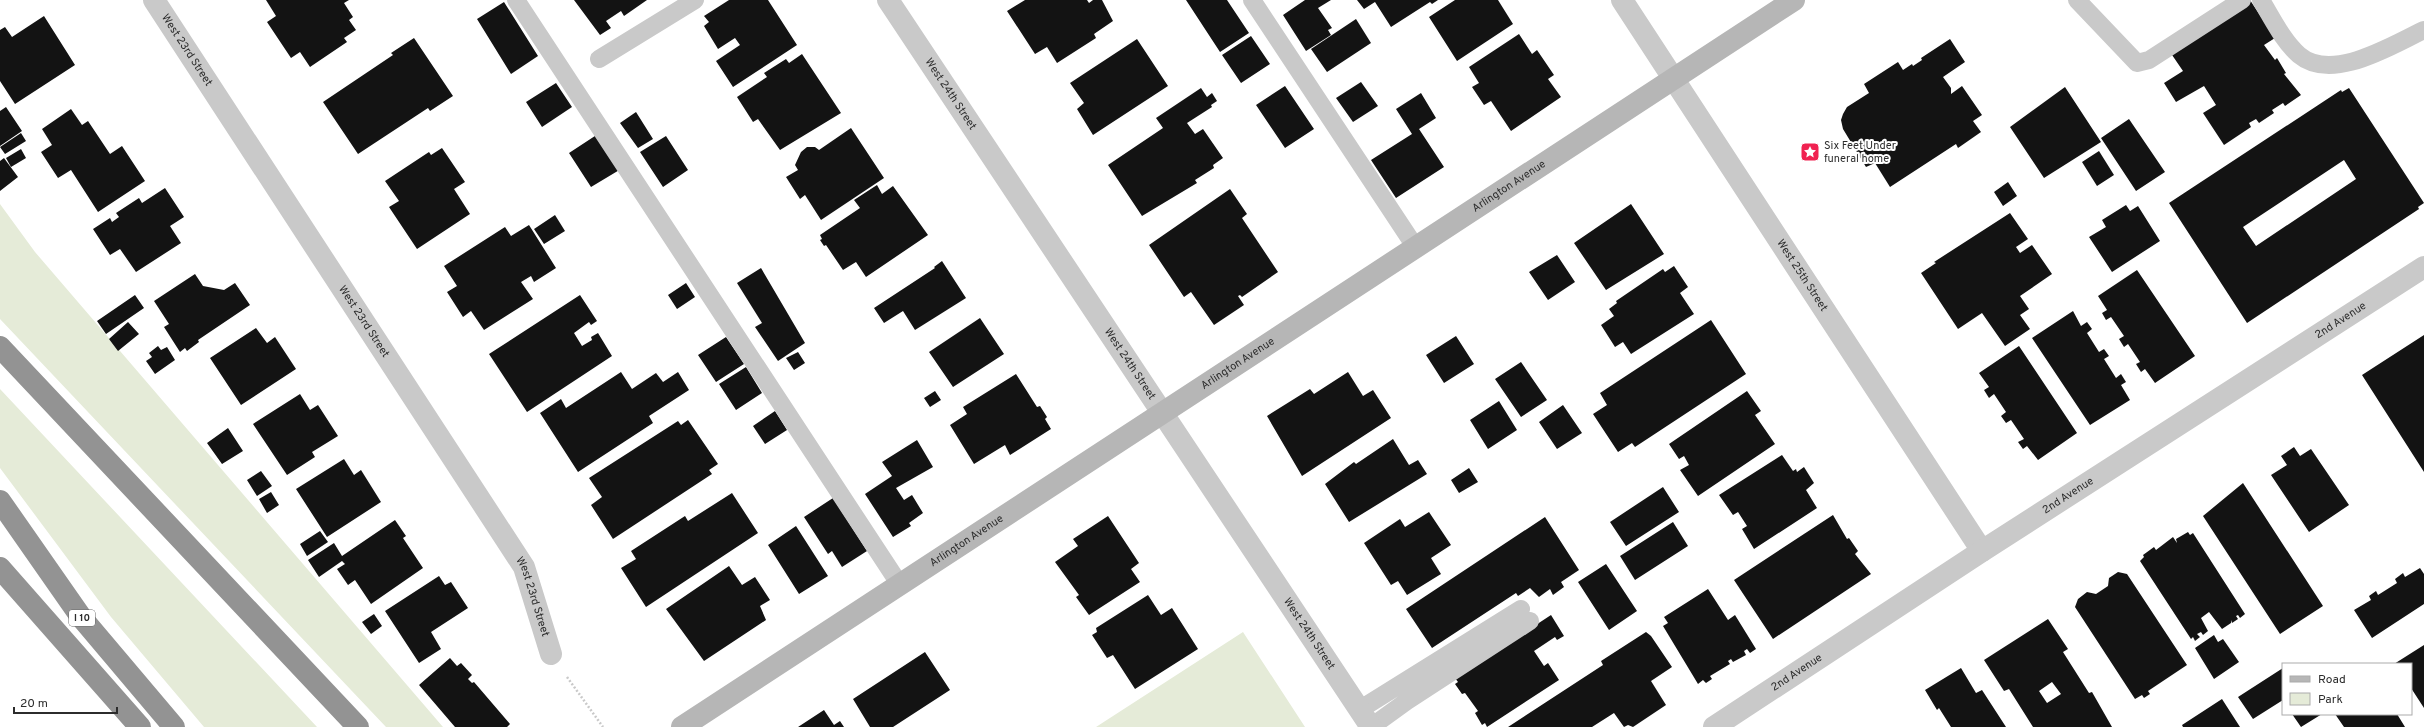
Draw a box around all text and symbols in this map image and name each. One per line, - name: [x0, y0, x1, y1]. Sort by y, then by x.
- street label: West 23rd Street: [158, 12, 215, 89]
- street label: West 24th Street: [922, 56, 979, 133]
- place label: Six Feet Under funeral home: [1824, 139, 1897, 166]
- place icon: Six Feet Under funeral home: [1799, 141, 1821, 163]
- street label: Arlington Avenue: [1469, 157, 1549, 216]
- street label: West 25th Street: [1773, 237, 1831, 314]
- street label: West 23rd Street: [335, 283, 392, 360]
- street label: 2nd Avenue: [2312, 299, 2369, 342]
- street label: West 24th Street: [1101, 325, 1159, 403]
- street label: Arlington Avenue: [1198, 334, 1277, 393]
- street label: 2nd Avenue: [2040, 474, 2096, 517]
- street label: Arlington Avenue: [927, 512, 1006, 570]
- street label: West 23rd Street: [512, 554, 552, 638]
- street label: West 24th Street: [1280, 595, 1338, 672]
- road number: I 10: [69, 610, 95, 626]
- street label: 2nd Avenue: [1769, 651, 1825, 694]
- legend: [2282, 663, 2412, 715]
- text: Road: [2318, 672, 2346, 688]
- scale bar: [14, 689, 117, 715]
- text: Park: [2318, 692, 2343, 708]
- text: 20 m: [20, 696, 48, 712]

